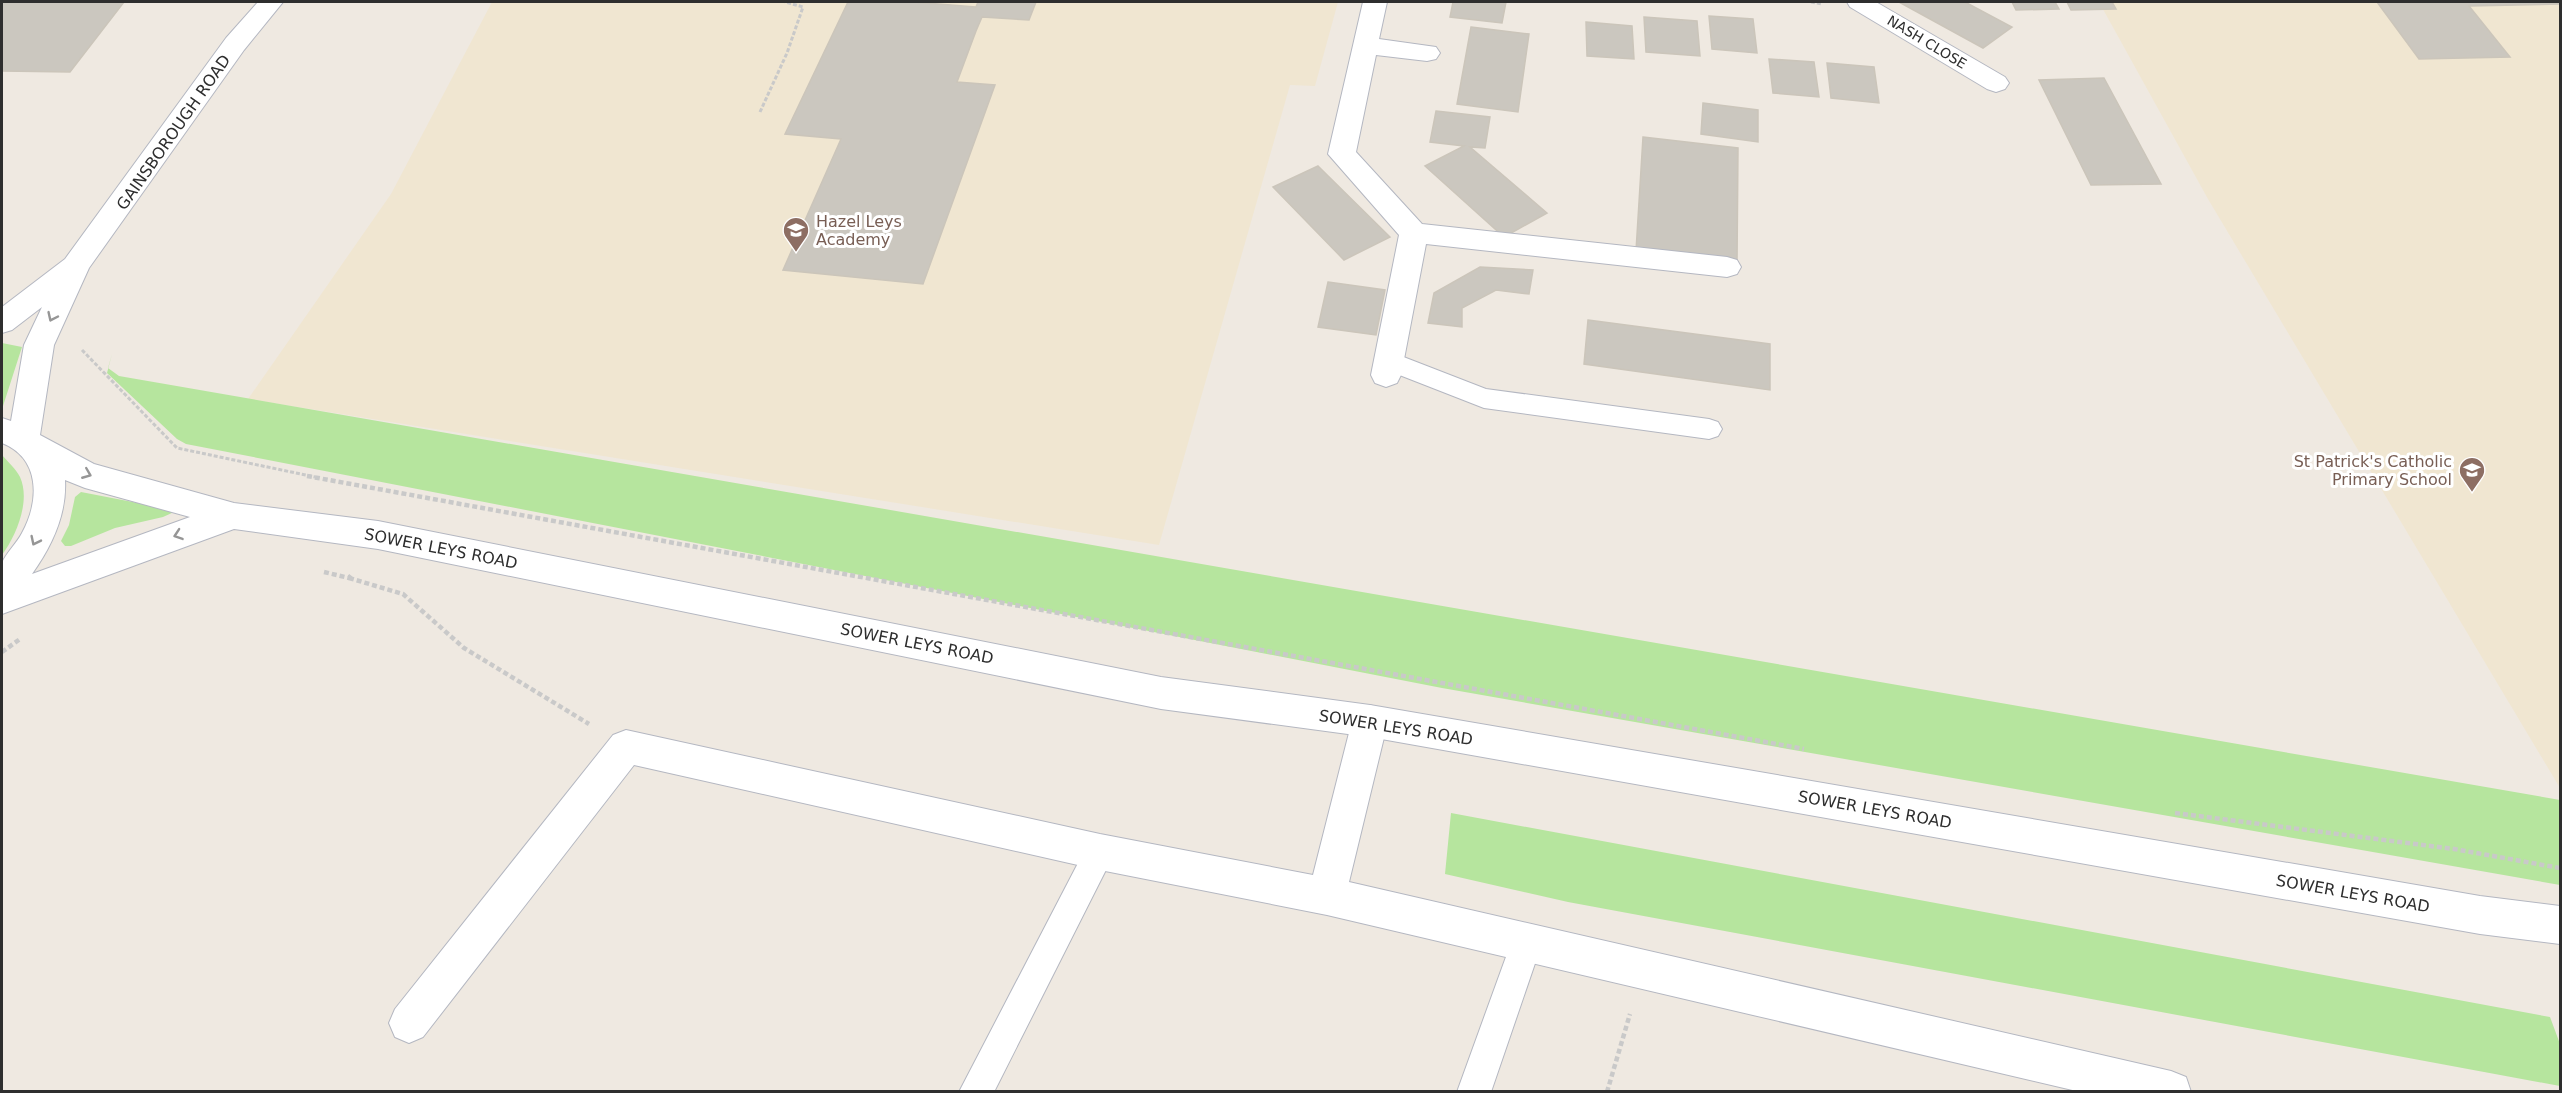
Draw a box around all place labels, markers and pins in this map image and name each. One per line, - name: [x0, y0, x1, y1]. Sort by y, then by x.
- place label: Hazel Leys Academy: [816, 212, 902, 249]
- school or university icon: Hazel Leys Academy: [781, 215, 811, 253]
- place label: St Patrick's Catholic Primary School: [2294, 452, 2452, 489]
- school or university icon: St Patrick's Catholic Primary School: [2457, 455, 2487, 493]

